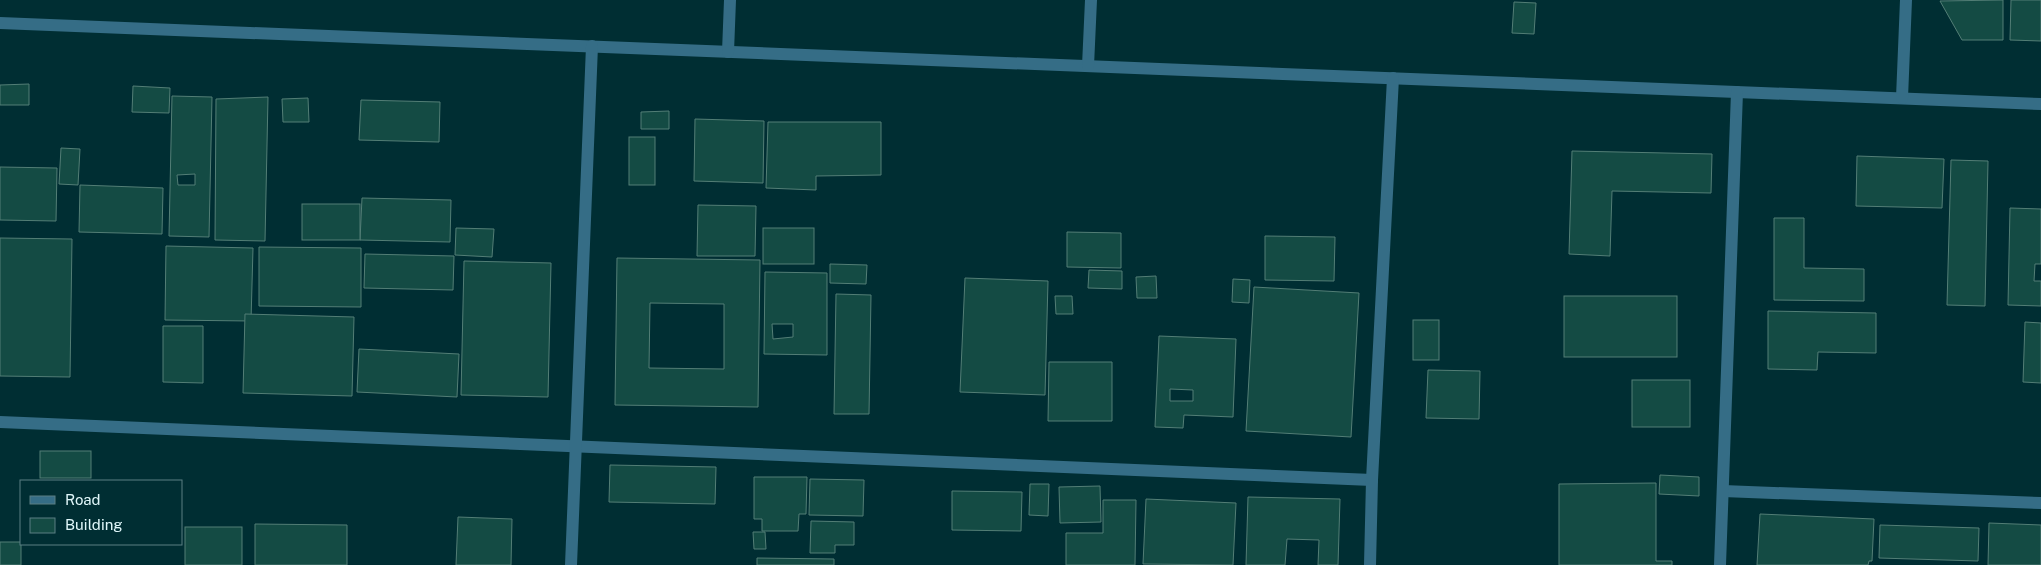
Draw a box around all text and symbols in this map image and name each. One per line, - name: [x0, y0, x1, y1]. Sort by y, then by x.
- legend: [20, 480, 182, 545]
- text: Road: [65, 491, 101, 508]
- text: Building: [65, 516, 123, 533]

